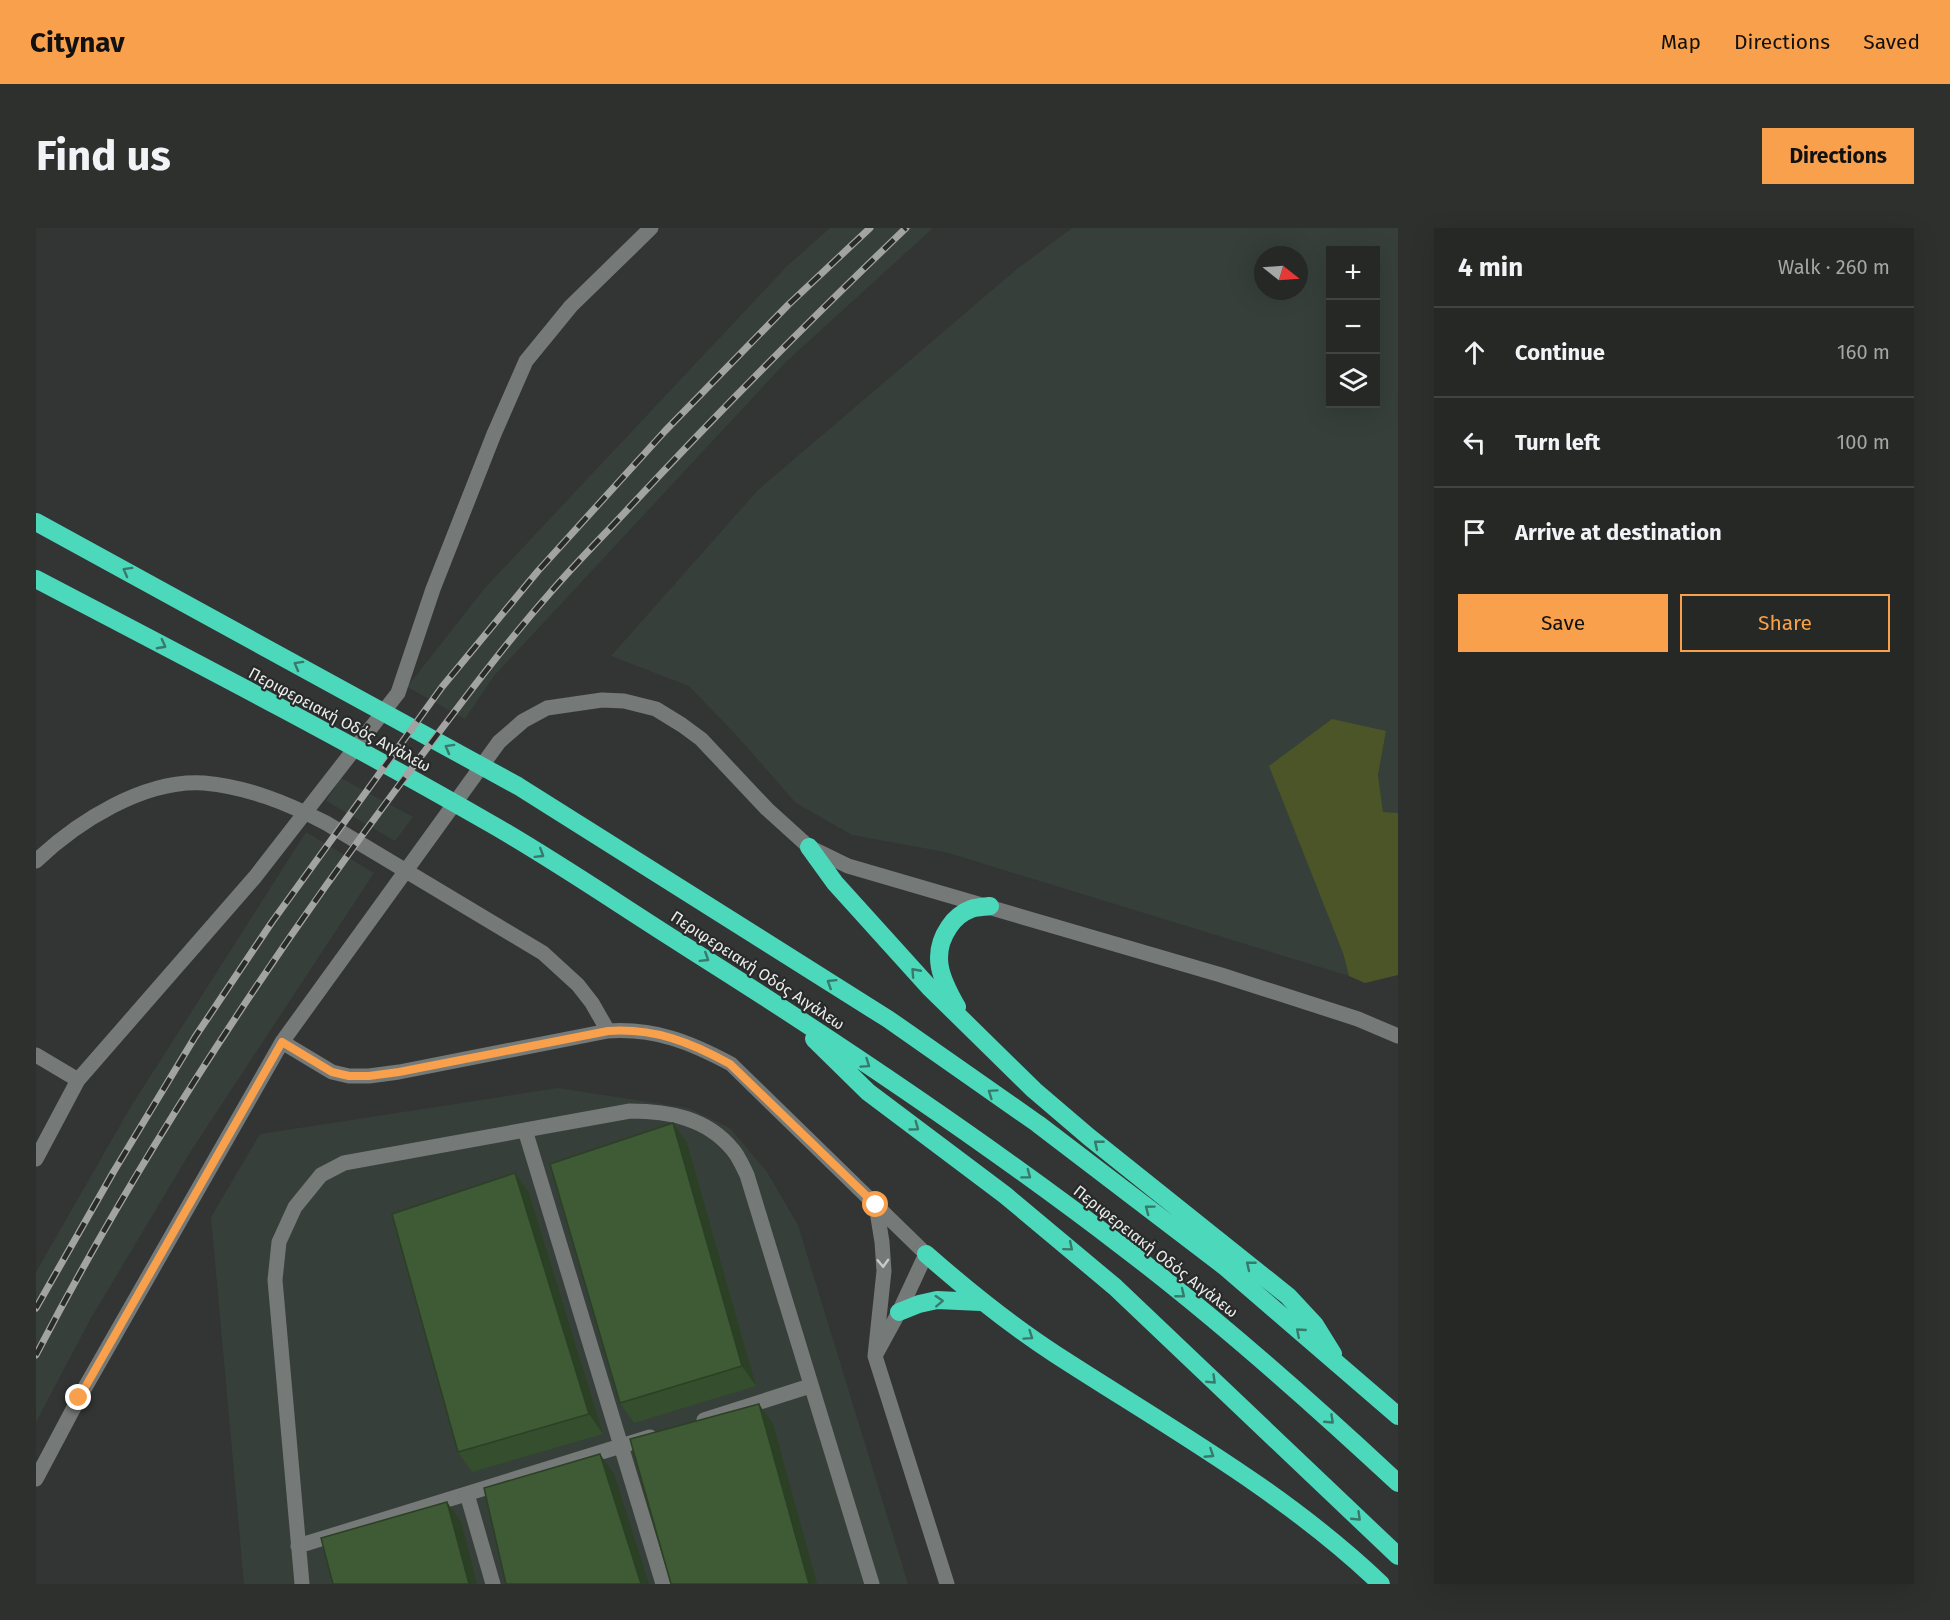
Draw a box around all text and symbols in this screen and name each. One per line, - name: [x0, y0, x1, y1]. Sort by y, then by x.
- text: Citynav: [30, 26, 125, 59]
- text: Map: [1661, 29, 1701, 55]
- text: Directions: [1734, 29, 1830, 55]
- text: Saved: [1863, 29, 1920, 55]
- button: Directions: [1762, 128, 1914, 184]
- text: Find us: [36, 131, 171, 181]
- north arrow: [1254, 246, 1308, 300]
- map controls: [1326, 246, 1380, 408]
- button: +: [1326, 246, 1380, 300]
- text: 4 min: [1458, 252, 1523, 283]
- text: Walk · 260 m: [1778, 255, 1890, 279]
- button: −: [1326, 300, 1380, 354]
- icon: ahead: [1458, 336, 1491, 369]
- text: Continue: [1515, 339, 1605, 366]
- text: 160 m: [1837, 340, 1890, 364]
- button: layers: [1326, 354, 1380, 408]
- icon: left: [1458, 426, 1491, 459]
- text: Turn left: [1515, 429, 1600, 456]
- text: 100 m: [1837, 430, 1890, 454]
- icon: arrive: [1458, 516, 1491, 549]
- text: Arrive at destination: [1515, 519, 1722, 546]
- one-way arrow: [123, 567, 133, 578]
- button: Save: [1458, 594, 1668, 652]
- button: Share: [1680, 594, 1890, 652]
- one-way arrow: [156, 638, 166, 649]
- one-way arrow: [294, 661, 304, 672]
- street label: Περιφερειακή Οδός Αιγάλεω: [245, 663, 434, 776]
- one-way arrow: [445, 744, 455, 755]
- one-way arrow: [534, 847, 544, 859]
- street label: Περιφερειακή Οδός Αιγάλεω: [667, 907, 848, 1034]
- one-way arrow: [699, 951, 709, 963]
- one-way arrow: [911, 968, 922, 978]
- one-way arrow: [827, 979, 837, 991]
- one-way arrow: [860, 1057, 871, 1068]
- one-way arrow: [988, 1089, 999, 1100]
- one-way arrow: [909, 1120, 920, 1131]
- one-way arrow: [1093, 1140, 1104, 1151]
- one-way arrow: [1020, 1168, 1031, 1179]
- street label: Περιφερειακή Οδός Αιγάλεω: [1070, 1181, 1242, 1322]
- route start: [862, 1191, 888, 1217]
- one-way arrow: [1144, 1205, 1155, 1216]
- one-way arrow: [1062, 1240, 1073, 1251]
- one-way arrow: [877, 1258, 890, 1267]
- one-way arrow: [1246, 1262, 1257, 1273]
- one-way arrow: [1175, 1286, 1186, 1297]
- one-way arrow: [935, 1295, 944, 1308]
- one-way arrow: [1296, 1328, 1307, 1339]
- one-way arrow: [1023, 1329, 1034, 1340]
- one-way arrow: [1204, 1372, 1215, 1383]
- route end: [65, 1384, 91, 1410]
- one-way arrow: [1323, 1413, 1334, 1424]
- one-way arrow: [1204, 1446, 1215, 1457]
- one-way arrow: [1350, 1509, 1361, 1520]

